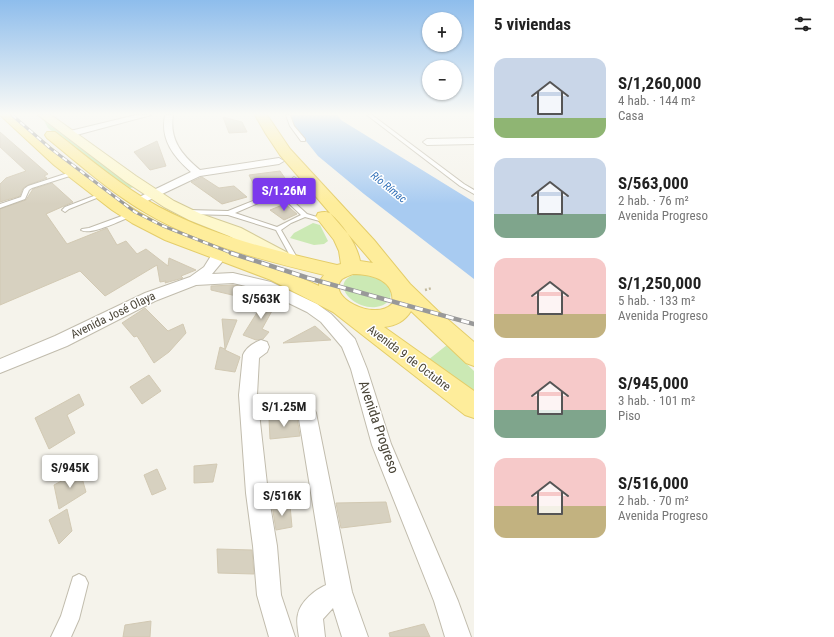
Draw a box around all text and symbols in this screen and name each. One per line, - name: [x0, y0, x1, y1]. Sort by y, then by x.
- map controls: [422, 12, 462, 100]
- button: +: [422, 12, 462, 52]
- icon: filters: [792, 13, 814, 35]
- text: 5 viviendas: [494, 14, 571, 34]
- button: −: [422, 60, 462, 100]
- text: S/1,260,000: [618, 73, 701, 93]
- icon: home: [526, 74, 574, 122]
- text: 4 hab. · 144 m²: [618, 93, 695, 108]
- text: Casa: [618, 108, 644, 123]
- water label: Río Rímac: [368, 169, 409, 206]
- text: S/563,000: [618, 173, 689, 193]
- icon: home: [526, 174, 574, 222]
- pin: S/1.26M: [247, 178, 321, 212]
- text: S/1.26M: [262, 183, 306, 198]
- text: 2 hab. · 76 m²: [618, 193, 689, 208]
- text: Avenida Progreso: [618, 208, 708, 223]
- text: S/1,250,000: [618, 273, 701, 293]
- icon: home: [526, 274, 574, 322]
- pin: S/563K: [228, 286, 294, 320]
- street label: Avenida José Olaya: [68, 288, 158, 342]
- text: S/563K: [242, 291, 280, 306]
- text: 5 hab. · 133 m²: [618, 293, 695, 308]
- text: Avenida Progreso: [618, 308, 708, 323]
- street label: Avenida 9 de Octubre: [365, 322, 454, 394]
- text: S/945,000: [618, 373, 689, 393]
- icon: home: [526, 374, 574, 422]
- street label: Avenida Progreso: [356, 379, 402, 475]
- text: 3 hab. · 101 m²: [618, 393, 695, 408]
- pin: S/1.25M: [247, 394, 321, 428]
- text: S/1.25M: [262, 399, 306, 414]
- text: Piso: [618, 408, 641, 423]
- pin: S/945K: [37, 455, 103, 489]
- text: S/945K: [51, 460, 89, 475]
- text: S/516,000: [618, 473, 689, 493]
- icon: home: [526, 474, 574, 522]
- pin: S/516K: [249, 483, 315, 517]
- text: S/516K: [263, 488, 301, 503]
- text: 2 hab. · 70 m²: [618, 493, 689, 508]
- text: Avenida Progreso: [618, 508, 708, 523]

